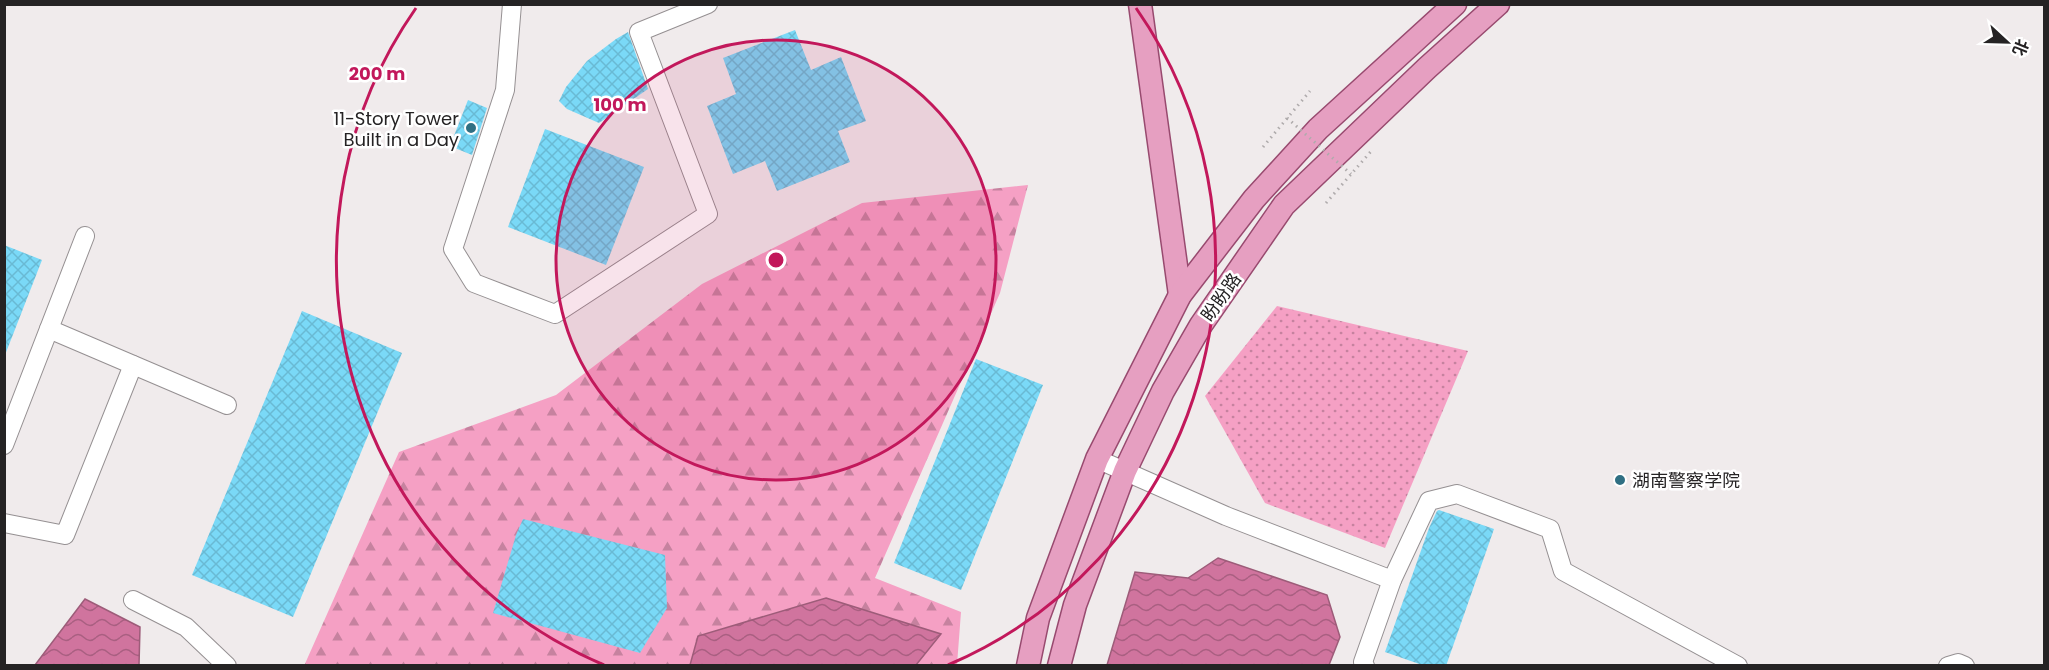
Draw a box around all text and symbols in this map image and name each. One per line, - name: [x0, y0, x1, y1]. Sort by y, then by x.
- north arrow: [1977, 12, 2037, 72]
- text: 北: [2007, 36, 2034, 59]
- text: 200 m: [349, 61, 405, 86]
- text: 100 m: [593, 92, 647, 117]
- place label: 11-Story Tower Built in a Day: [333, 106, 459, 152]
- marker: 11-Story Tower Built in a Day: [464, 121, 478, 135]
- centre of rings: [766, 250, 786, 270]
- street label: 盼盼路: [1195, 268, 1247, 326]
- place label: 湖南警察学院: [1632, 468, 1740, 493]
- marker: 湖南警察学院: [1613, 473, 1627, 487]

